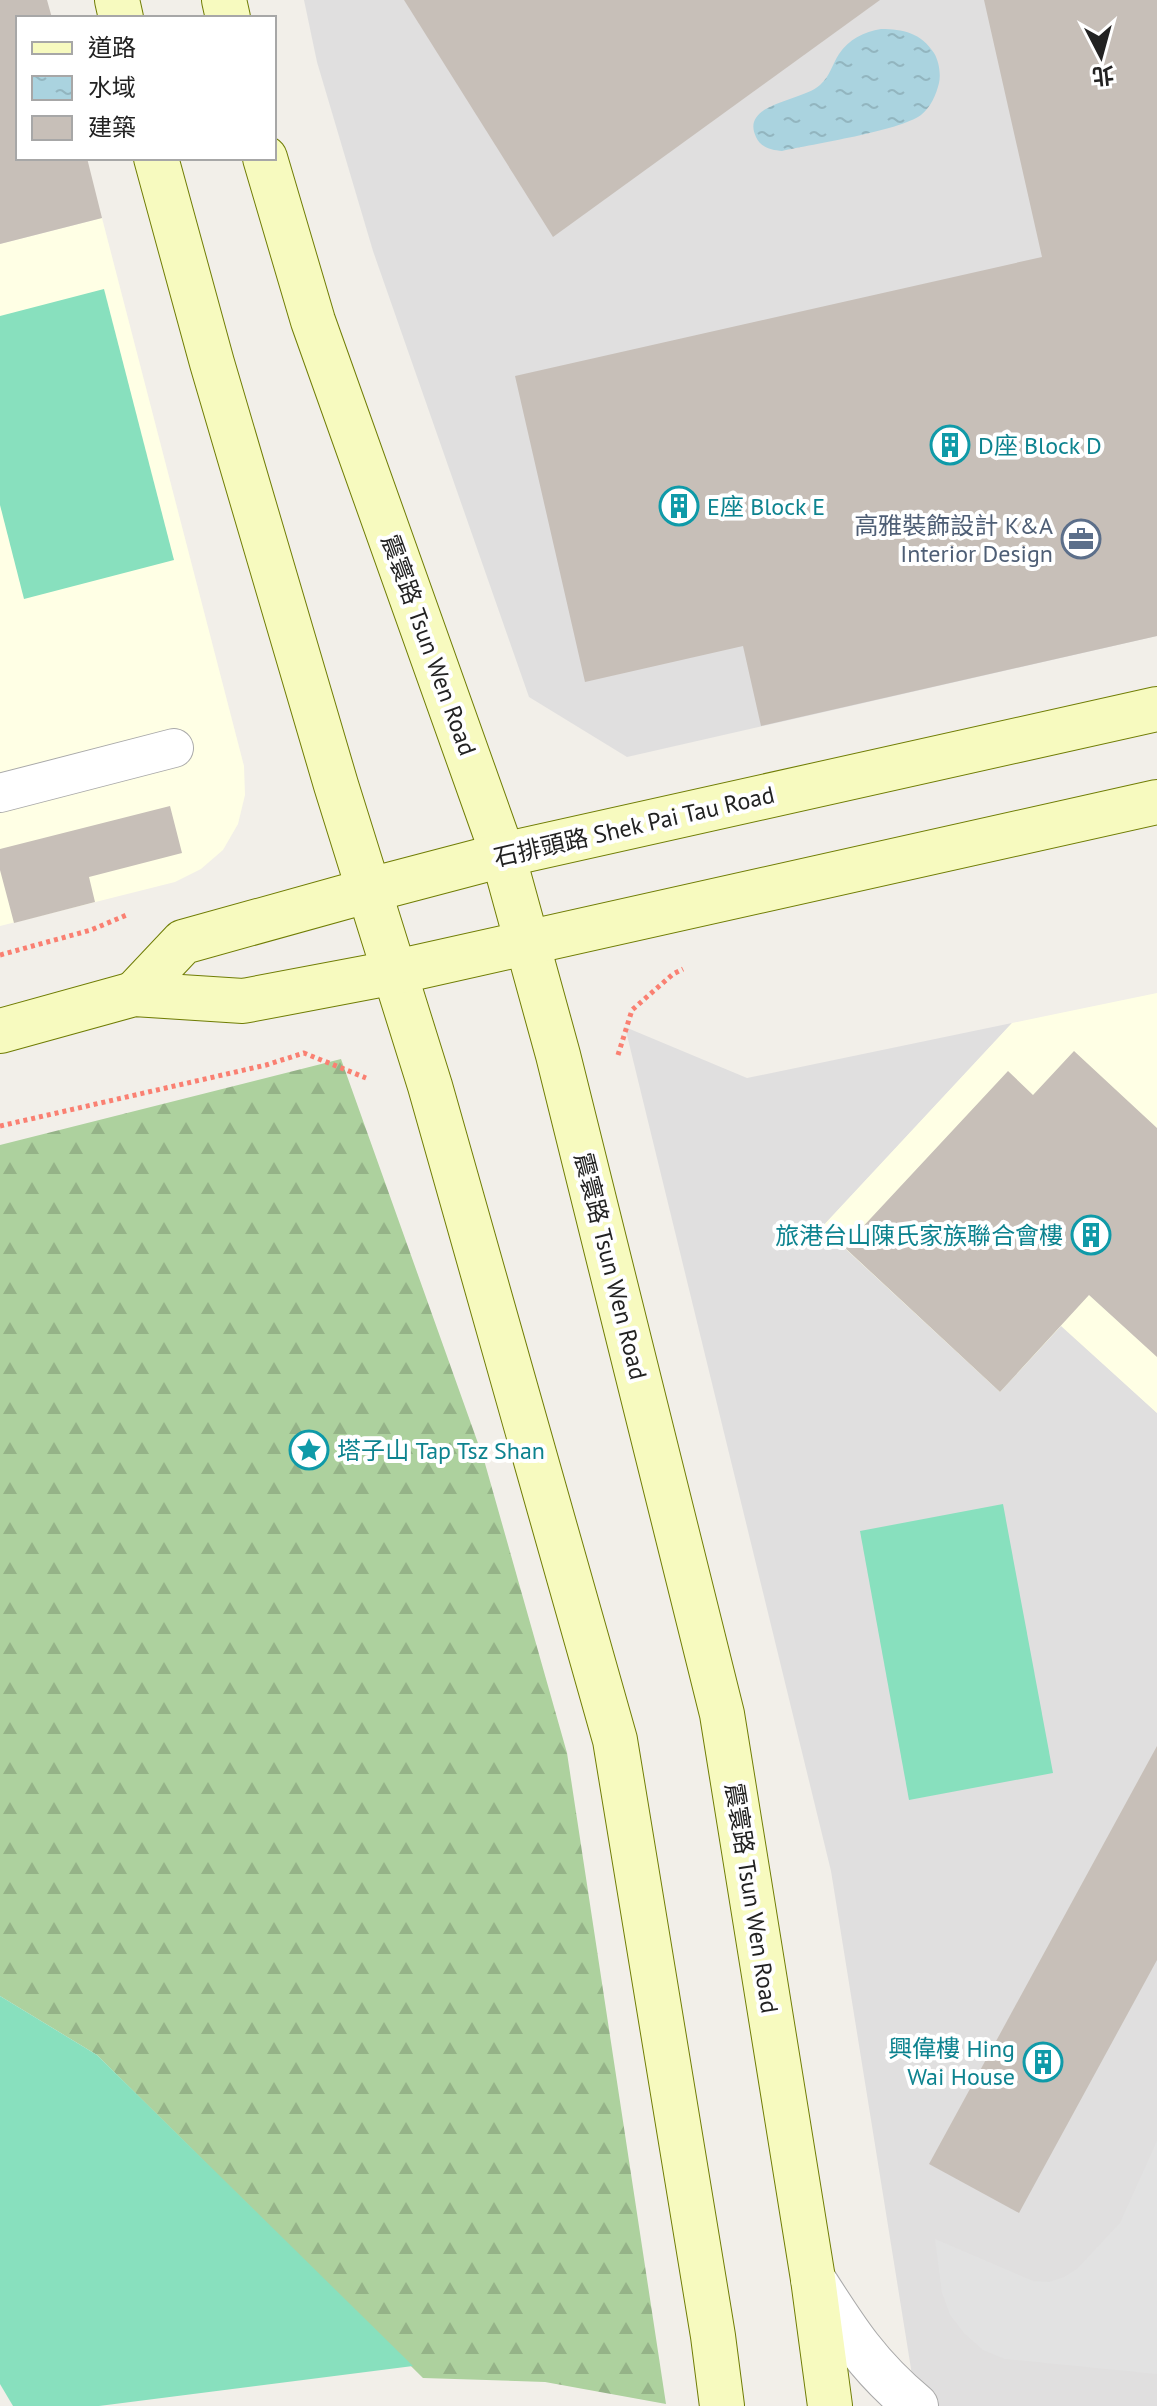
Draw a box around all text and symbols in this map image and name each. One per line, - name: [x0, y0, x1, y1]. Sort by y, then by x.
- legend: [16, 16, 276, 160]
- north arrow: [1061, 16, 1141, 96]
- text: 道路: [88, 32, 136, 63]
- text: 北: [1091, 61, 1116, 91]
- text: 水域: [88, 72, 136, 103]
- text: 建築: [88, 112, 136, 143]
- building icon: D座 Block D: [929, 424, 971, 466]
- place label: D座 Block D: [978, 430, 1102, 461]
- building icon: E座 Block E: [658, 485, 700, 527]
- place label: E座 Block E: [707, 491, 825, 522]
- place label: 高雅裝飾設計 K&A Interior Design: [854, 510, 1053, 569]
- office icon: 高雅裝飾設計 K&A Interior Design: [1060, 518, 1102, 560]
- street label: 震寰路 Tsun Wen Road: [375, 530, 483, 760]
- street label: 石排頭路 Shek Pai Tau Road: [491, 779, 777, 873]
- street label: 震寰路 Tsun Wen Road: [568, 1149, 654, 1383]
- building icon: 旅港台山陳氏家族聯合會樓: [1070, 1214, 1112, 1256]
- place label: 旅港台山陳氏家族聯合會樓: [775, 1220, 1063, 1251]
- place icon: 塔子山 Tap Tsz Shan: [288, 1429, 330, 1471]
- place label: 塔子山 Tap Tsz Shan: [337, 1435, 545, 1466]
- street label: 震寰路 Tsun Wen Road: [718, 1781, 786, 2015]
- place label: 興偉樓 Hing Wai House: [888, 2033, 1015, 2092]
- building icon: 興偉樓 Hing Wai House: [1022, 2041, 1064, 2083]

